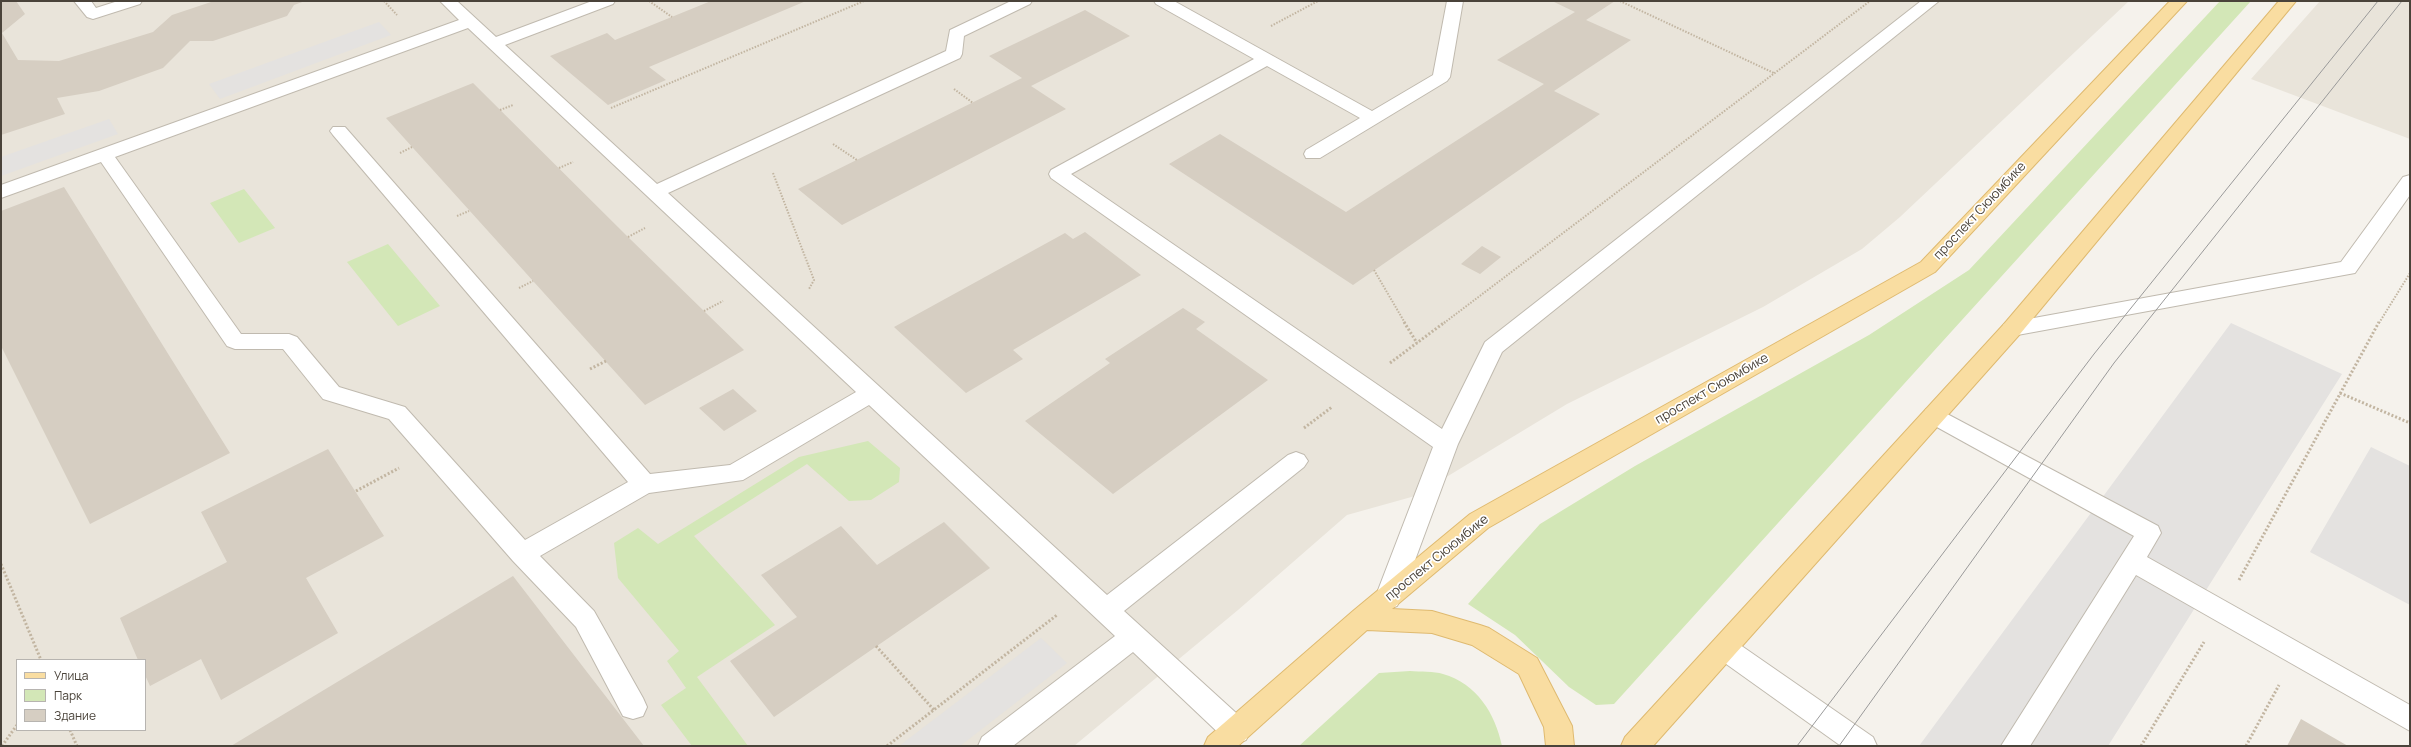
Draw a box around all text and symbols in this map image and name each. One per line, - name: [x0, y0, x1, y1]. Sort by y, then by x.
- street label: проспект Сююмбике: [1931, 159, 2029, 263]
- street label: проспект Сююмбике: [1653, 350, 1771, 428]
- street label: проспект Сююмбике: [1382, 512, 1492, 604]
- legend: [16, 659, 146, 731]
- text: Улица: [54, 667, 88, 684]
- text: Парк: [54, 687, 82, 704]
- text: Здание: [54, 707, 96, 724]

